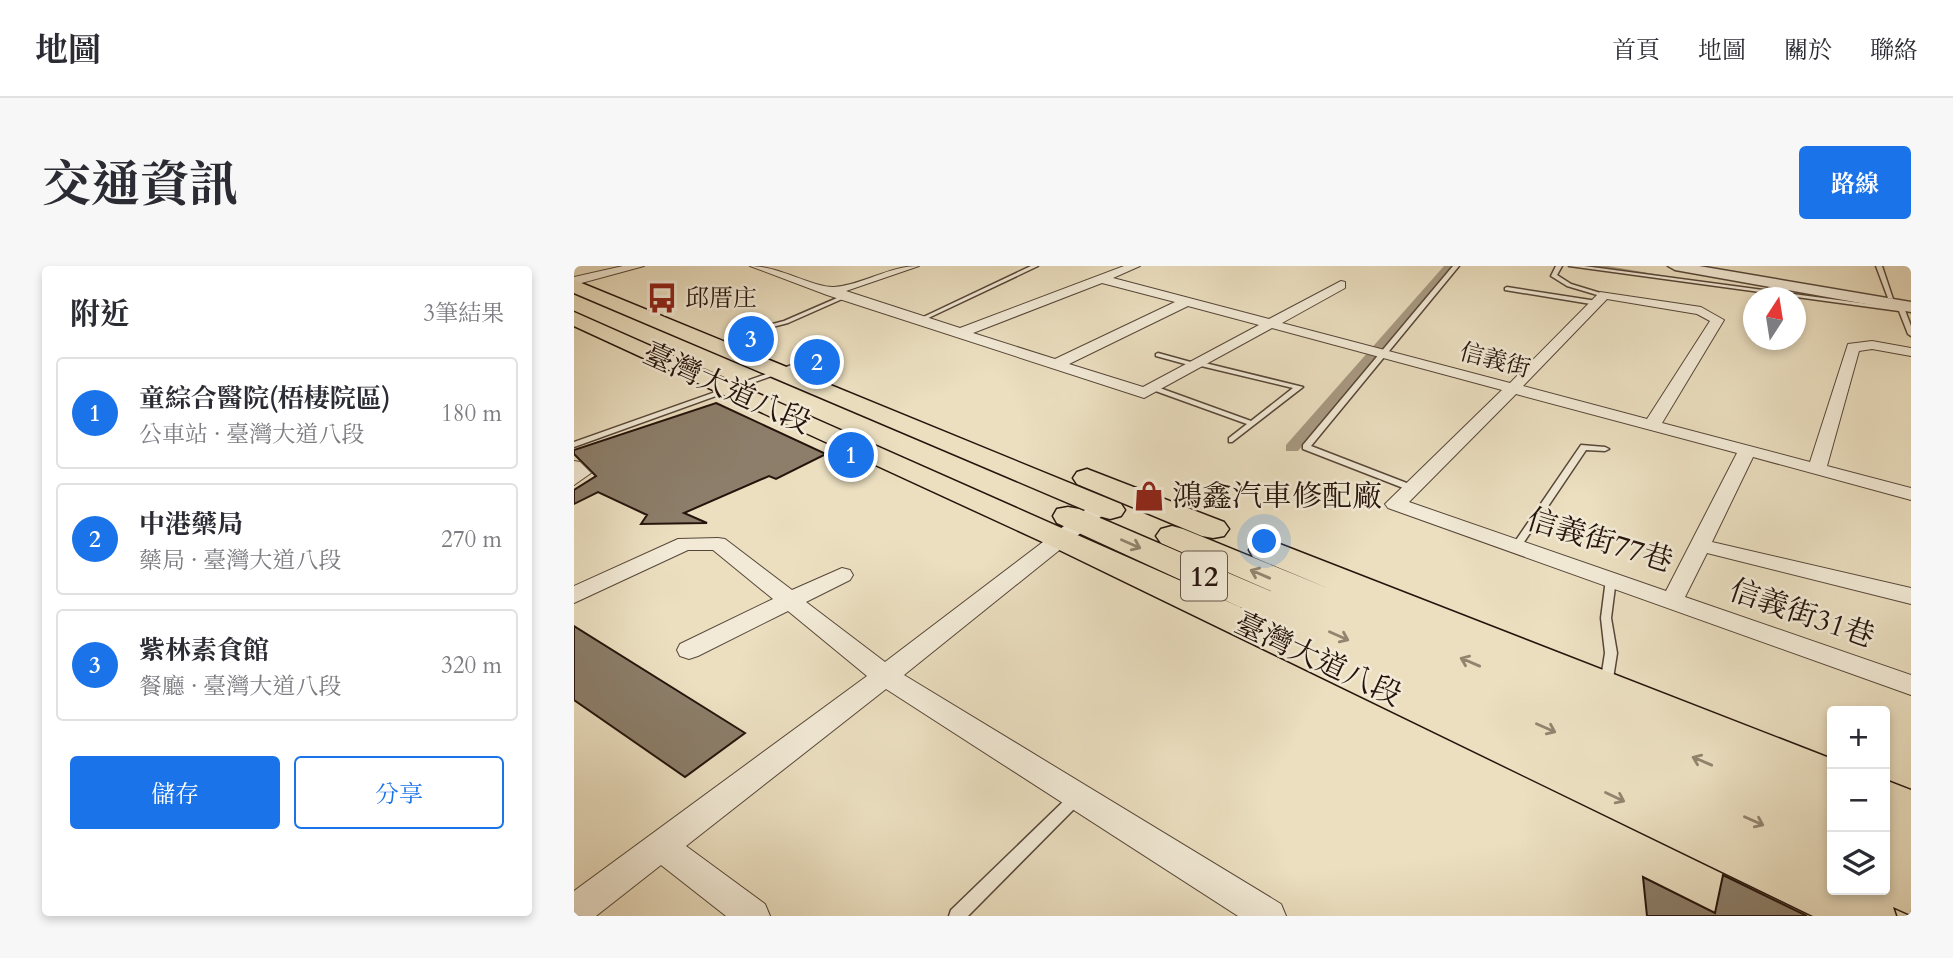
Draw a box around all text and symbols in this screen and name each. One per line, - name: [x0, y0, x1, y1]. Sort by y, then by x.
- text: 地圖: [35, 28, 101, 73]
- text: 首頁: [1612, 34, 1660, 67]
- text: 地圖: [1698, 34, 1746, 67]
- text: 關於: [1784, 34, 1832, 67]
- text: 聯絡: [1870, 34, 1918, 67]
- button: 路線: [1799, 146, 1911, 219]
- text: 交通資訊: [42, 152, 238, 219]
- bus stop icon: 邱厝庄: [645, 281, 679, 315]
- place label: 邱厝庄: [685, 282, 757, 315]
- north arrow: [1743, 287, 1806, 350]
- text: 附近: [70, 294, 130, 335]
- text: 3筆結果: [423, 298, 504, 329]
- pin: 3: [728, 313, 774, 365]
- street label: 臺灣大道八段: [636, 333, 817, 444]
- street label: 信義街: [1456, 335, 1534, 386]
- pin: 2: [794, 336, 840, 388]
- text: 童綜合醫院(梧棲院區): [139, 381, 391, 416]
- text: 1: [89, 398, 101, 429]
- text: 180 m: [441, 398, 502, 429]
- text: 公車站 · 臺灣大道八段: [139, 419, 364, 450]
- pin: 1: [828, 429, 874, 481]
- place label: 鴻鑫汽車修配廠: [1172, 476, 1382, 517]
- shop icon: 鴻鑫汽車修配廠: [1132, 479, 1166, 513]
- street label: 信義街77巷: [1522, 499, 1678, 582]
- text: 中港藥局: [139, 507, 243, 542]
- text: 2: [89, 524, 101, 555]
- text: 270 m: [441, 524, 502, 555]
- your location: [1247, 524, 1281, 558]
- one-way arrow: [1119, 538, 1141, 551]
- text: 藥局 · 臺灣大道八段: [139, 545, 341, 576]
- road number: 12: [1181, 552, 1227, 600]
- one-way arrow: [1250, 566, 1272, 579]
- street label: 信義街31巷: [1724, 570, 1880, 657]
- street label: 臺灣大道八段: [1228, 603, 1408, 716]
- one-way arrow: [1327, 630, 1349, 643]
- text: 紫林素食館: [139, 633, 269, 668]
- text: 3: [89, 650, 101, 681]
- text: 320 m: [441, 650, 502, 681]
- one-way arrow: [1459, 655, 1481, 668]
- text: 餐廳 · 臺灣大道八段: [139, 671, 341, 702]
- map controls: [1827, 706, 1890, 895]
- button: +: [1827, 706, 1890, 769]
- one-way arrow: [1535, 722, 1557, 735]
- one-way arrow: [1691, 754, 1713, 767]
- button: 儲存: [70, 756, 280, 829]
- button: 分享: [294, 756, 504, 829]
- button: −: [1827, 769, 1890, 832]
- one-way arrow: [1603, 791, 1625, 804]
- one-way arrow: [1743, 815, 1765, 828]
- button: layers: [1827, 832, 1890, 895]

